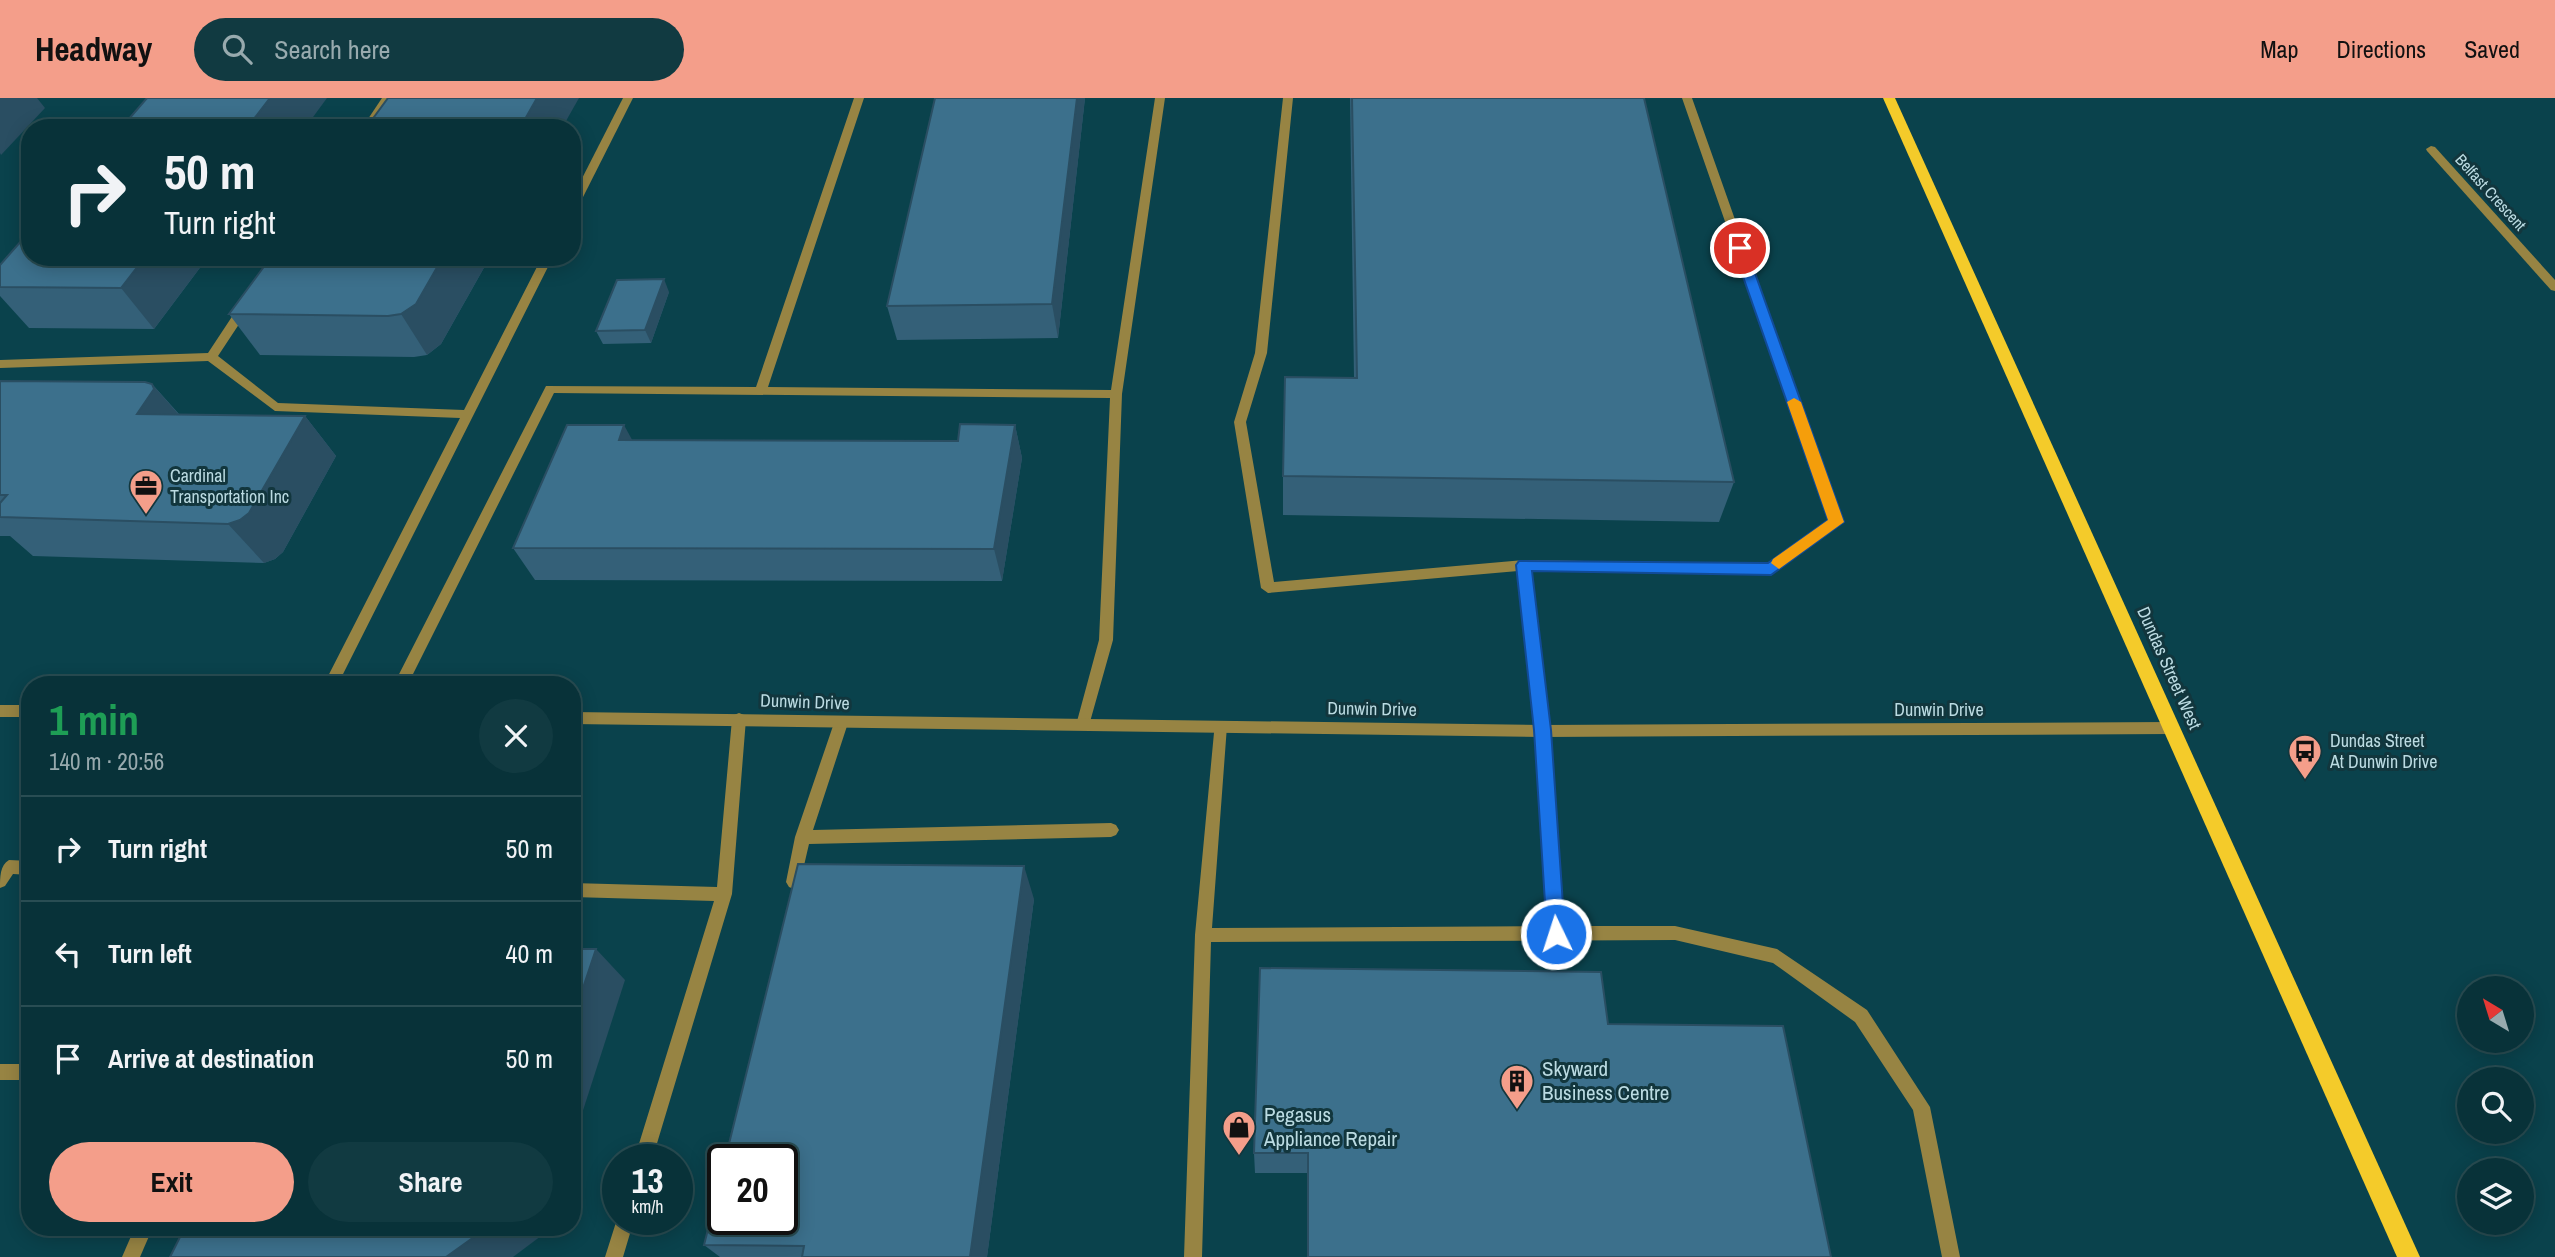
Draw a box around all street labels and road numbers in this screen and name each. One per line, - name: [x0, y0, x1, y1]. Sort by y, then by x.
- street label: Belfast Crescent: [2451, 149, 2532, 235]
- street label: Dundas Street West: [2131, 602, 2208, 733]
- street label: Dunwin Drive: [760, 687, 850, 716]
- street label: Dunwin Drive: [1327, 695, 1417, 722]
- street label: Dunwin Drive: [1894, 697, 1984, 722]

